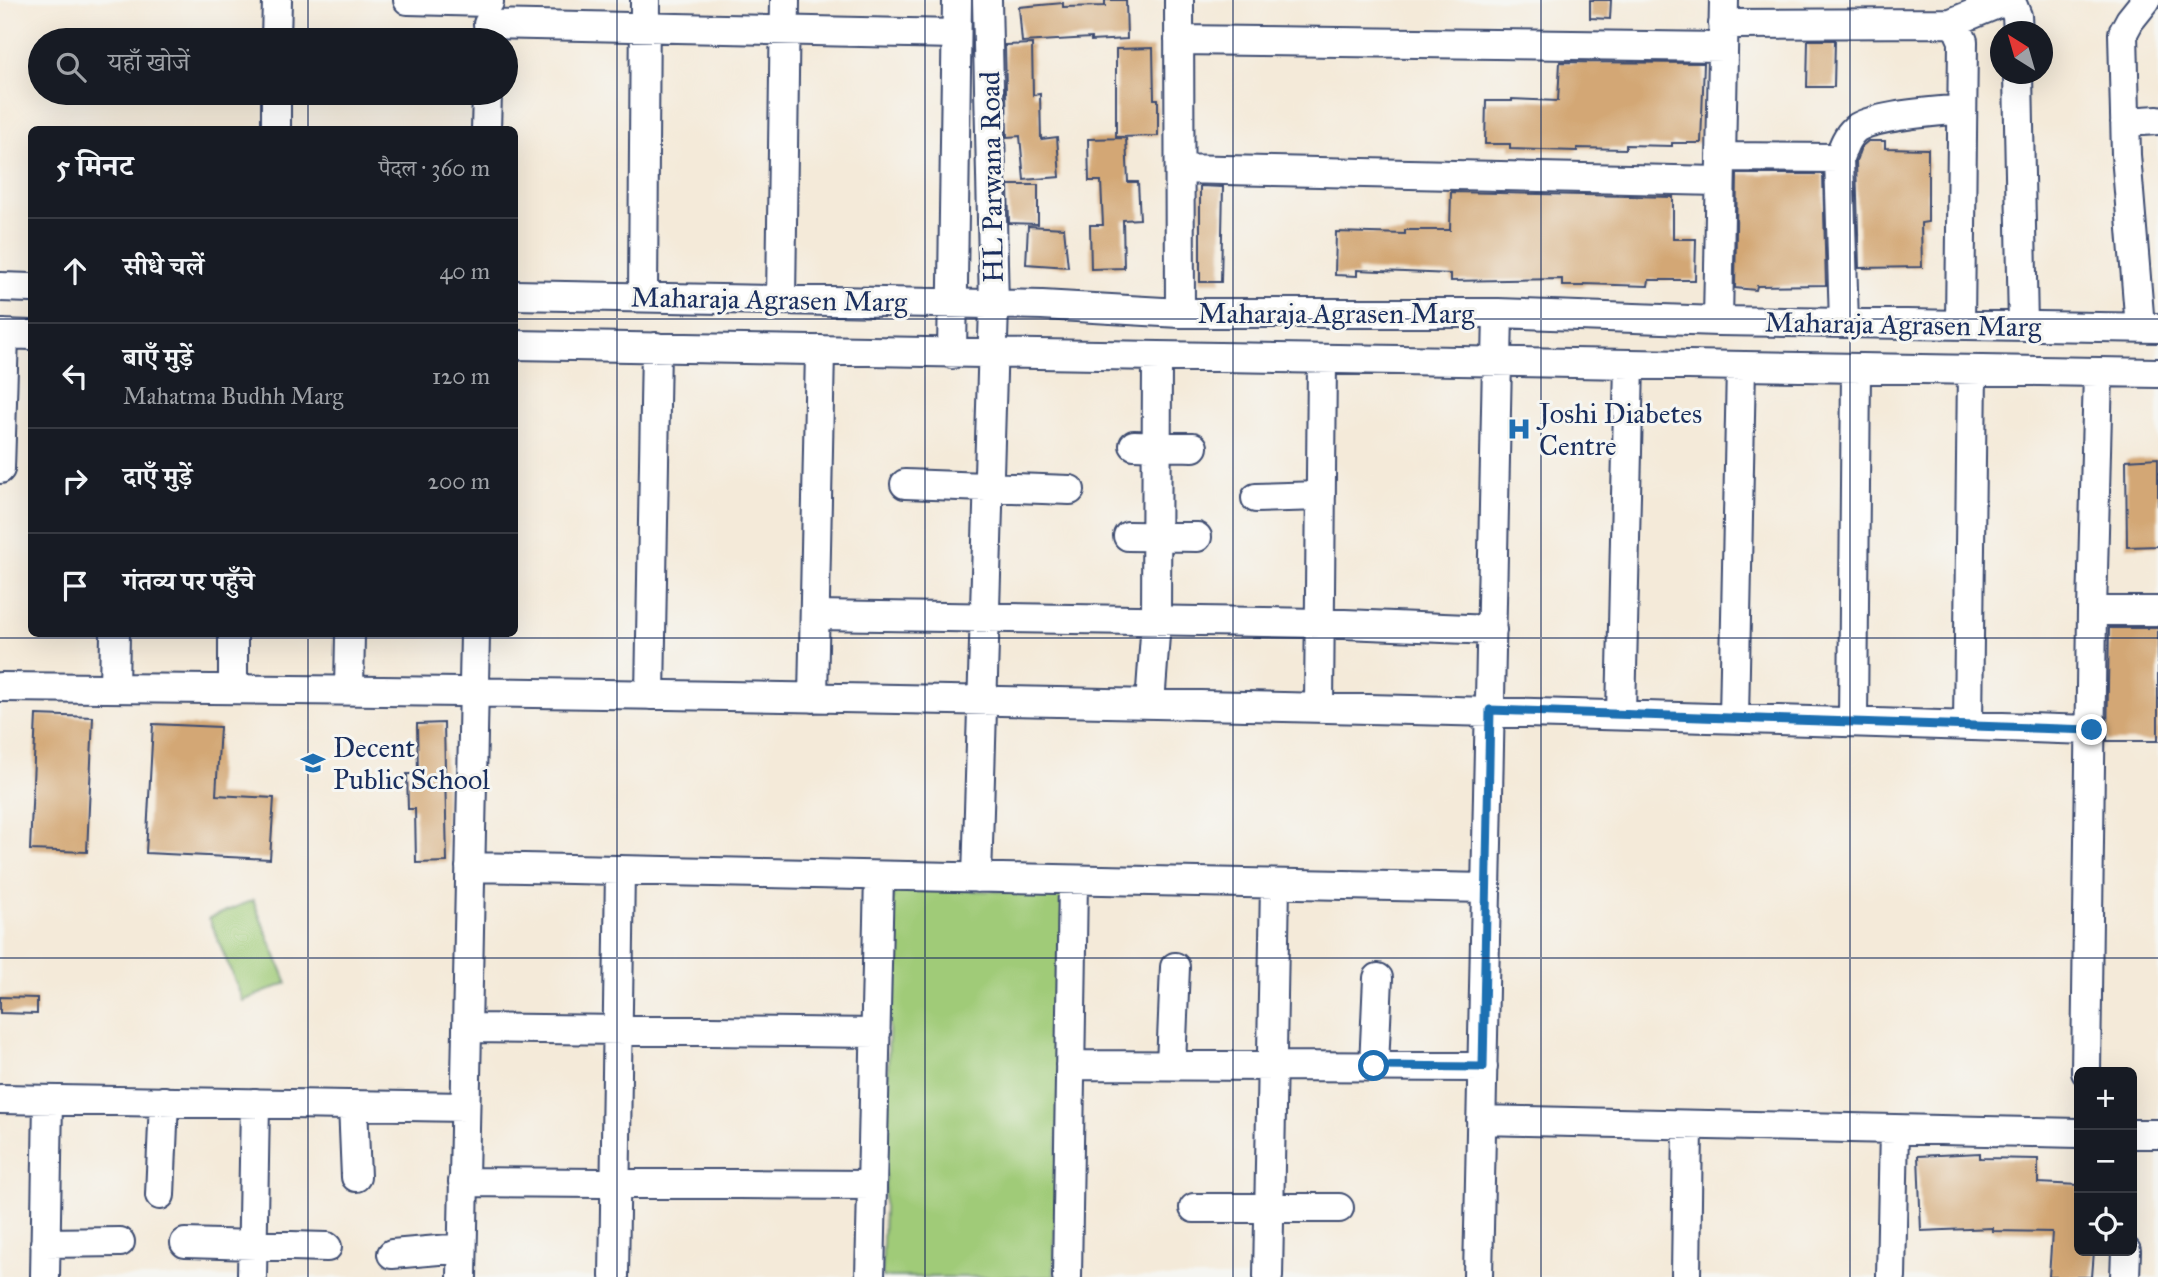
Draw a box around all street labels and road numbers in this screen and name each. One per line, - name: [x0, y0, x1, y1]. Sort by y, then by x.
- street label: HL Parwana Road: [972, 71, 1011, 283]
- street label: Maharaja Agrasen Marg: [630, 280, 909, 319]
- street label: Maharaja Agrasen Marg: [1198, 296, 1475, 331]
- street label: Maharaja Agrasen Marg: [1764, 305, 2043, 344]

